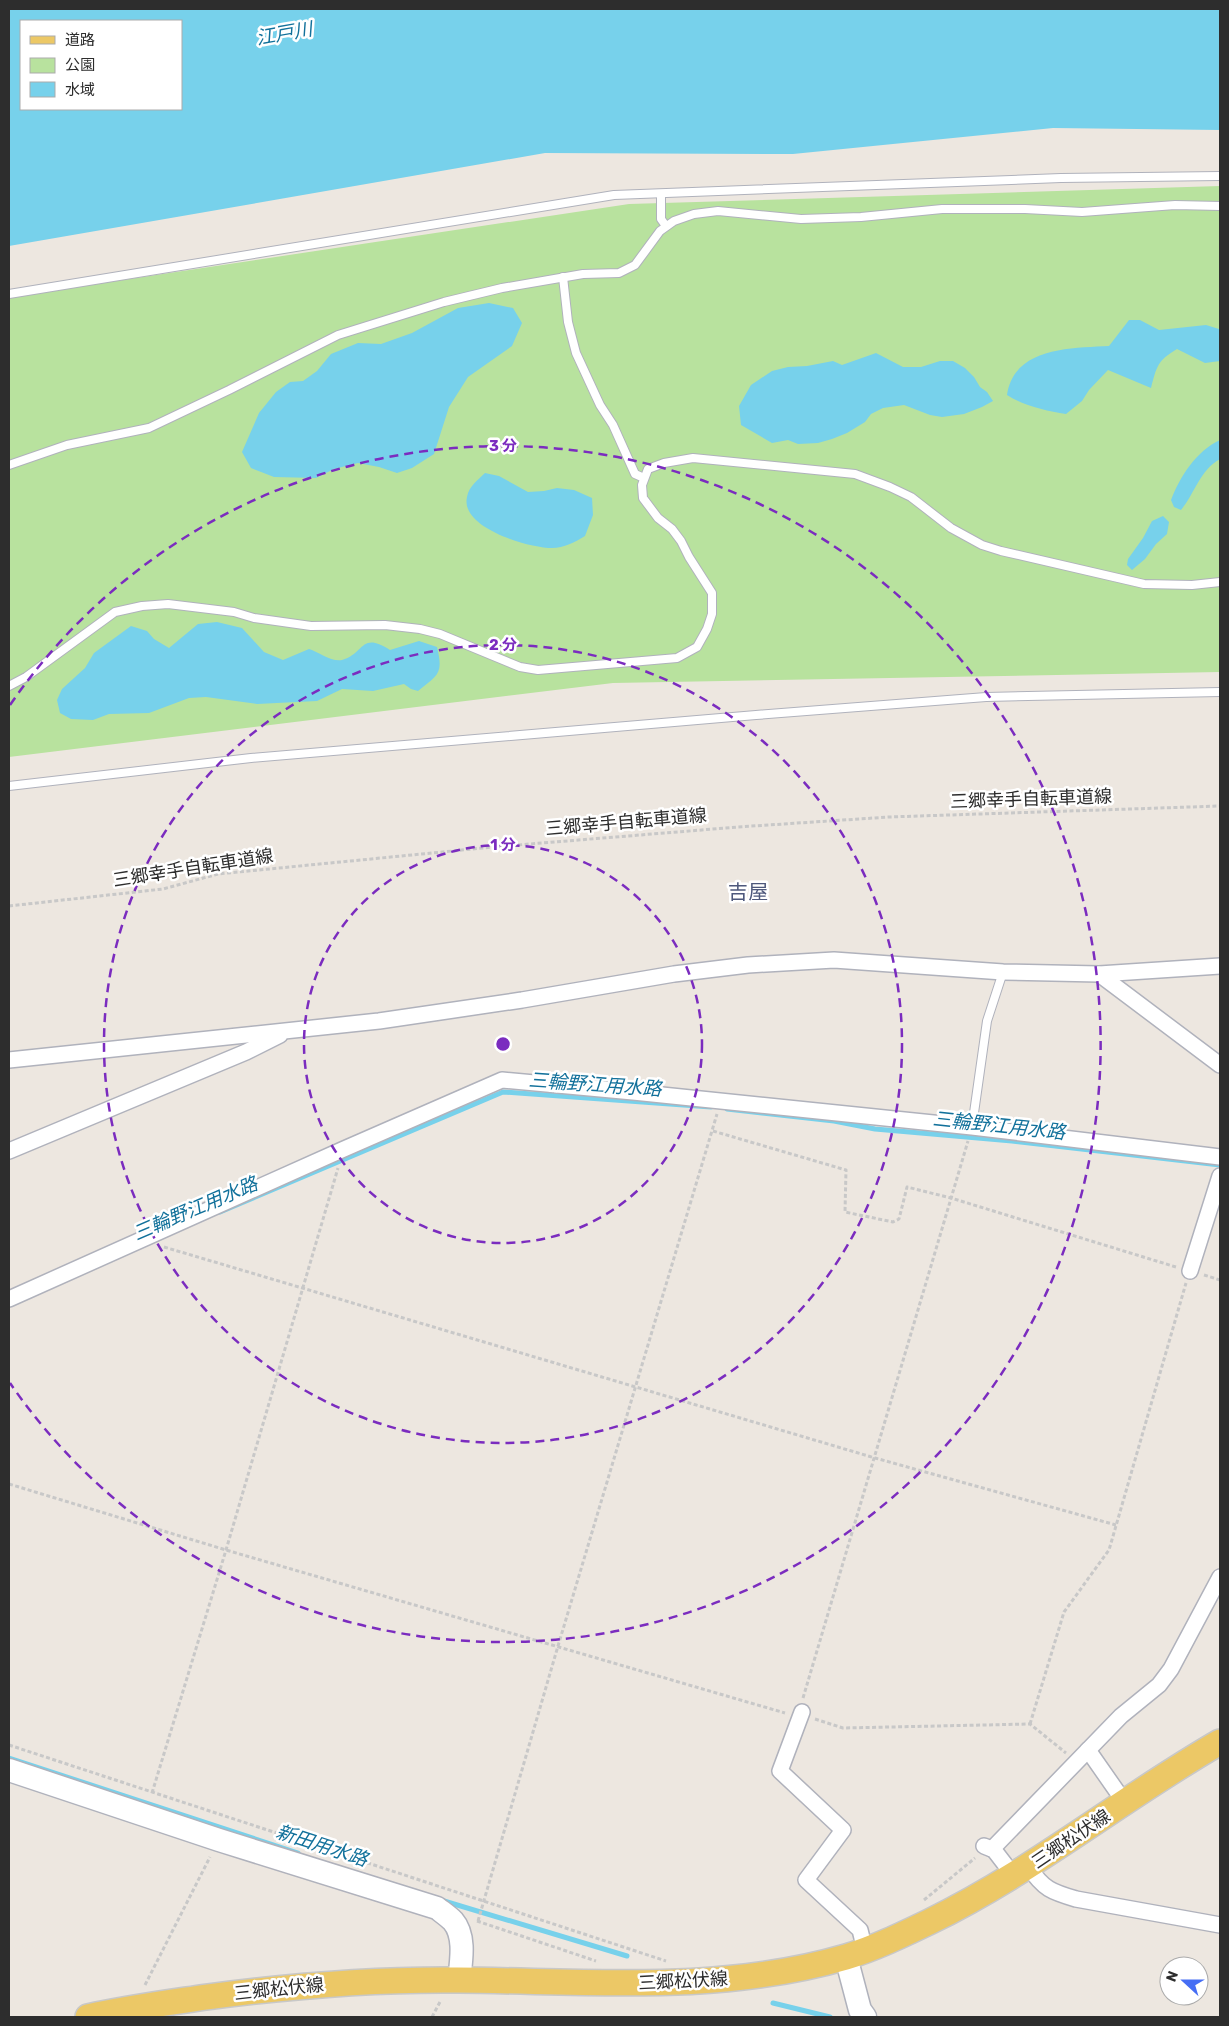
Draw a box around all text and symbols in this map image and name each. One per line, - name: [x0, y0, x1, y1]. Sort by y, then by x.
- water label: 江戸川: [254, 17, 316, 50]
- legend: [20, 20, 182, 110]
- text: 道路: [65, 31, 95, 49]
- text: 公園: [65, 56, 95, 74]
- text: 水域: [65, 81, 95, 99]
- text: 3 分: [489, 437, 517, 455]
- text: 2 分: [489, 636, 517, 654]
- street label: 三郷幸手自転車道線: [950, 785, 1112, 813]
- street label: 三郷幸手自転車道線: [544, 804, 708, 840]
- text: 1 分: [490, 836, 516, 854]
- street label: 三郷幸手自転車道線: [111, 844, 275, 892]
- district label: 吉屋: [728, 880, 768, 904]
- centre of rings: [494, 1035, 512, 1053]
- water label: 三輪野江用水路: [528, 1068, 664, 1101]
- water label: 三輪野江用水路: [932, 1107, 1068, 1144]
- water label: 三輪野江用水路: [129, 1171, 263, 1245]
- street label: 三郷松伏線: [1028, 1805, 1114, 1873]
- water label: 新田用水路: [273, 1820, 372, 1872]
- north arrow: [1159, 1956, 1209, 2006]
- street label: 三郷松伏線: [637, 1968, 729, 1994]
- text: N: [1163, 1969, 1182, 1984]
- street label: 三郷松伏線: [233, 1973, 325, 2005]

